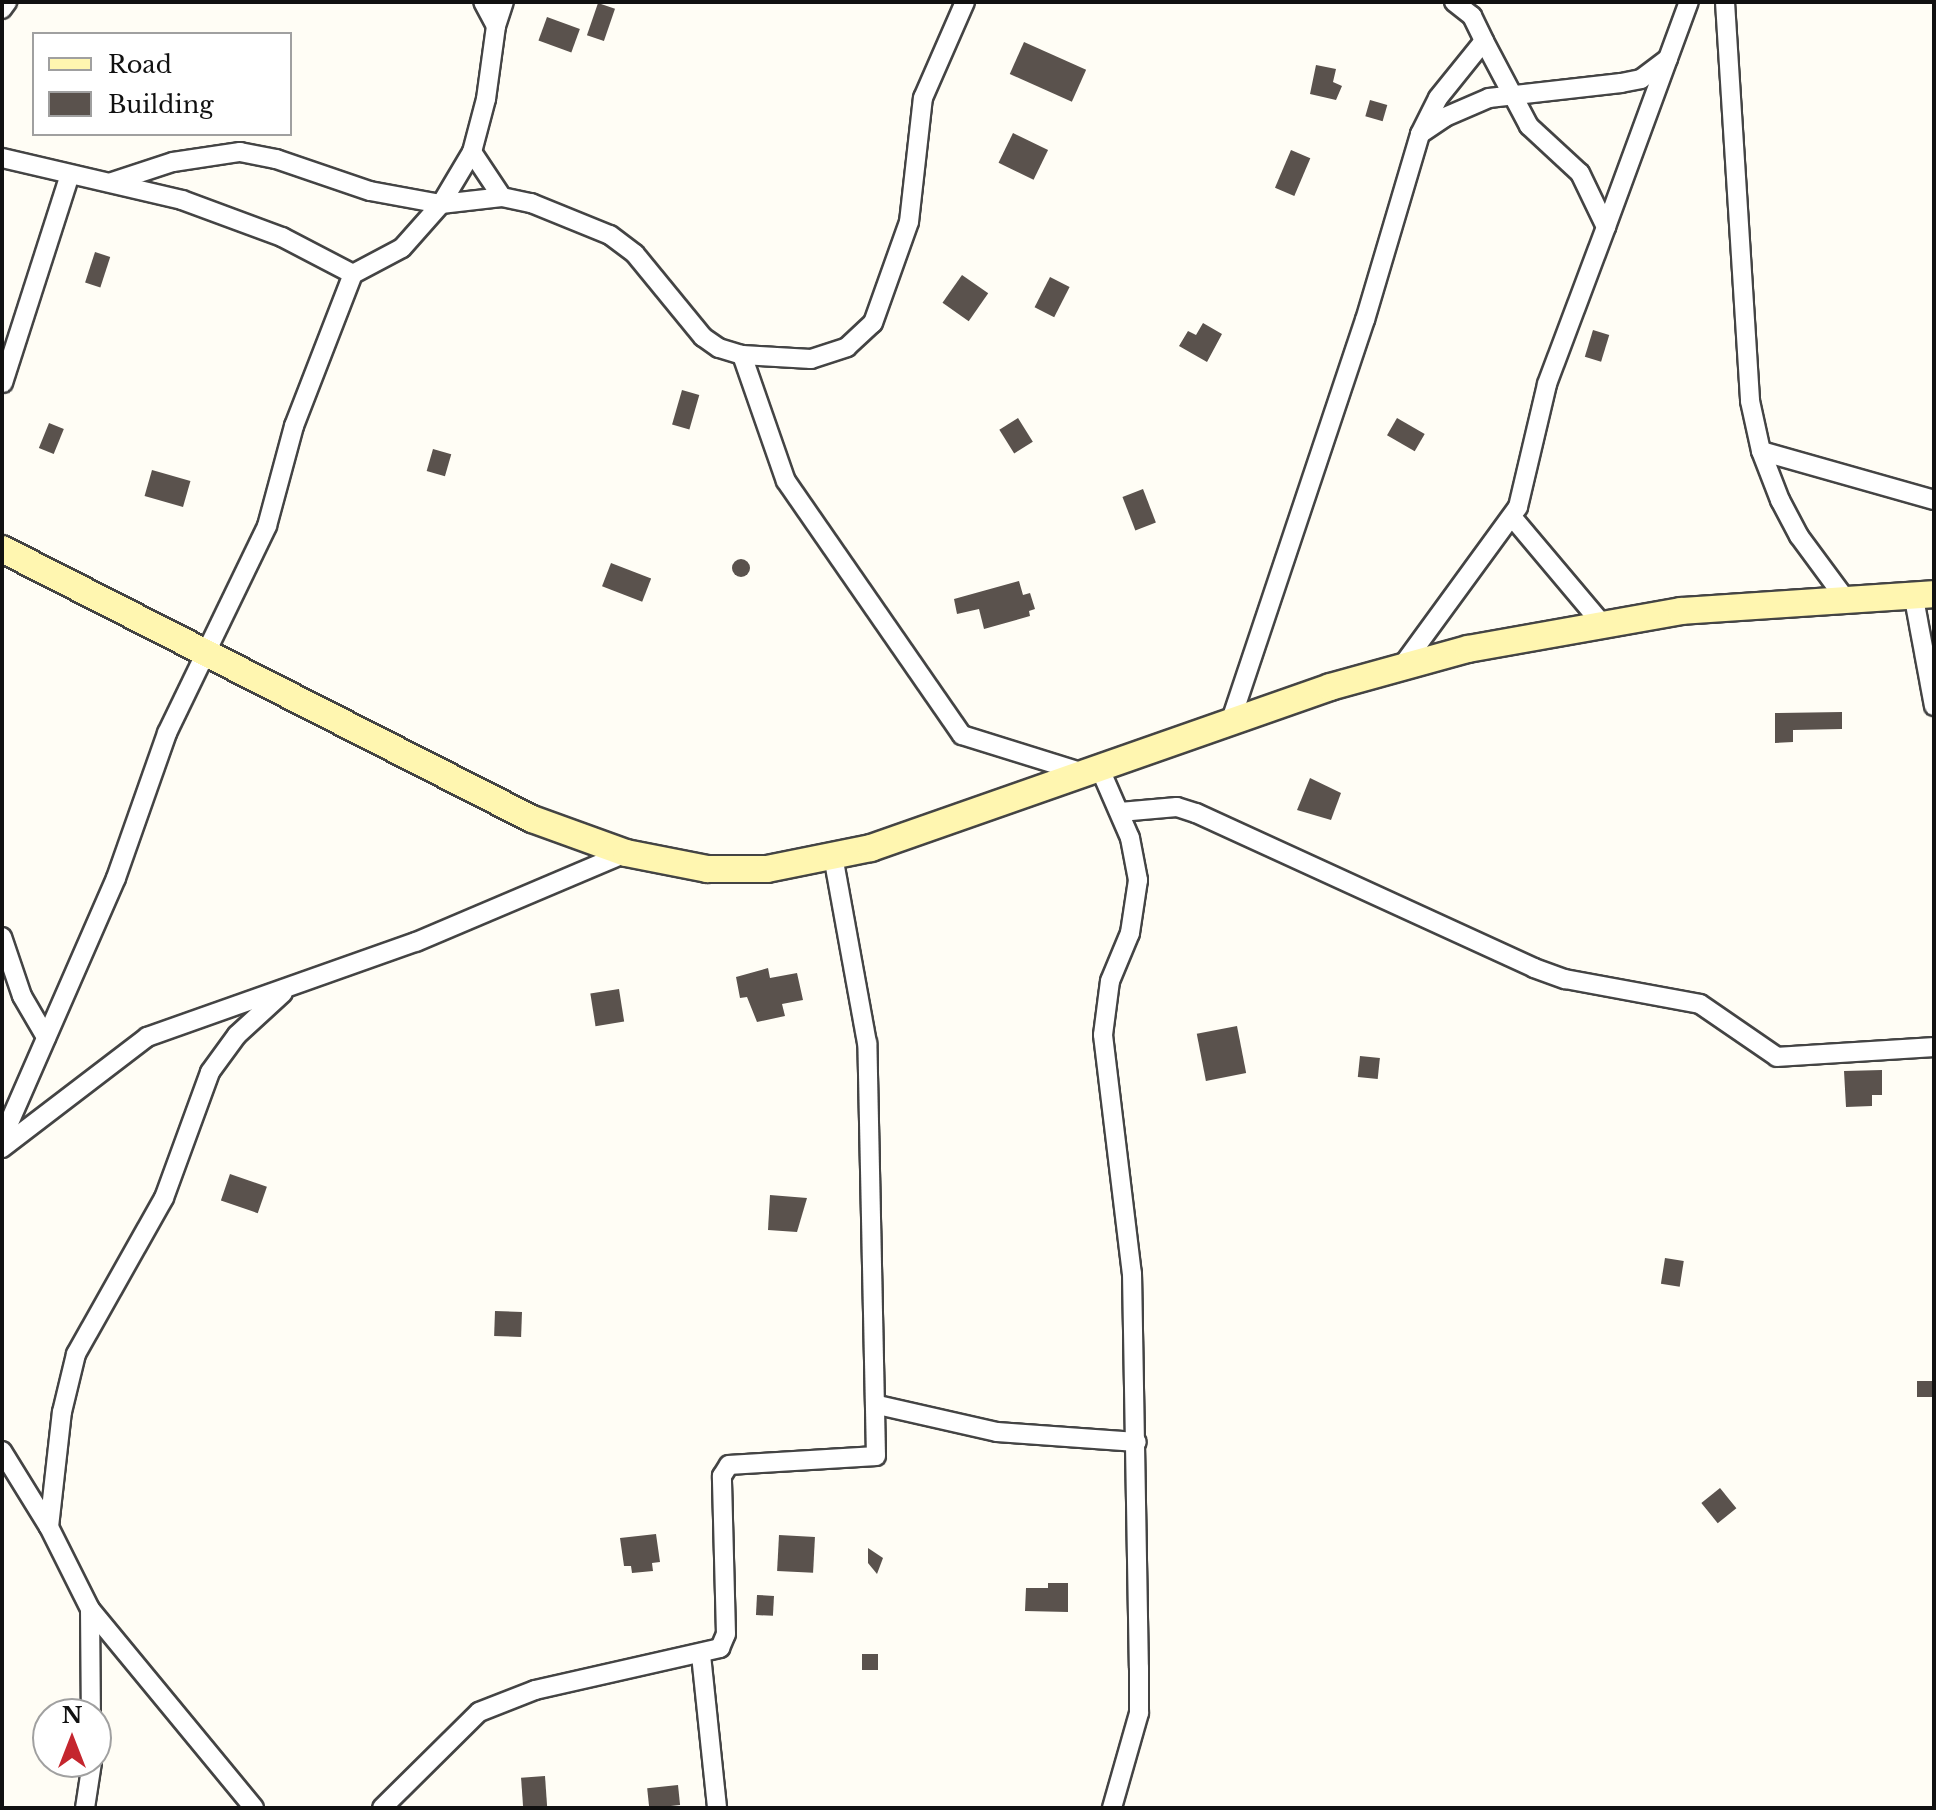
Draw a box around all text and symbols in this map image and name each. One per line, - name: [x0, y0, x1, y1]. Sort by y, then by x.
- legend: [32, 32, 292, 136]
- text: Road: [108, 50, 172, 79]
- text: Building: [108, 90, 214, 119]
- north arrow: [32, 1698, 112, 1778]
- text: N: [62, 1702, 82, 1729]

